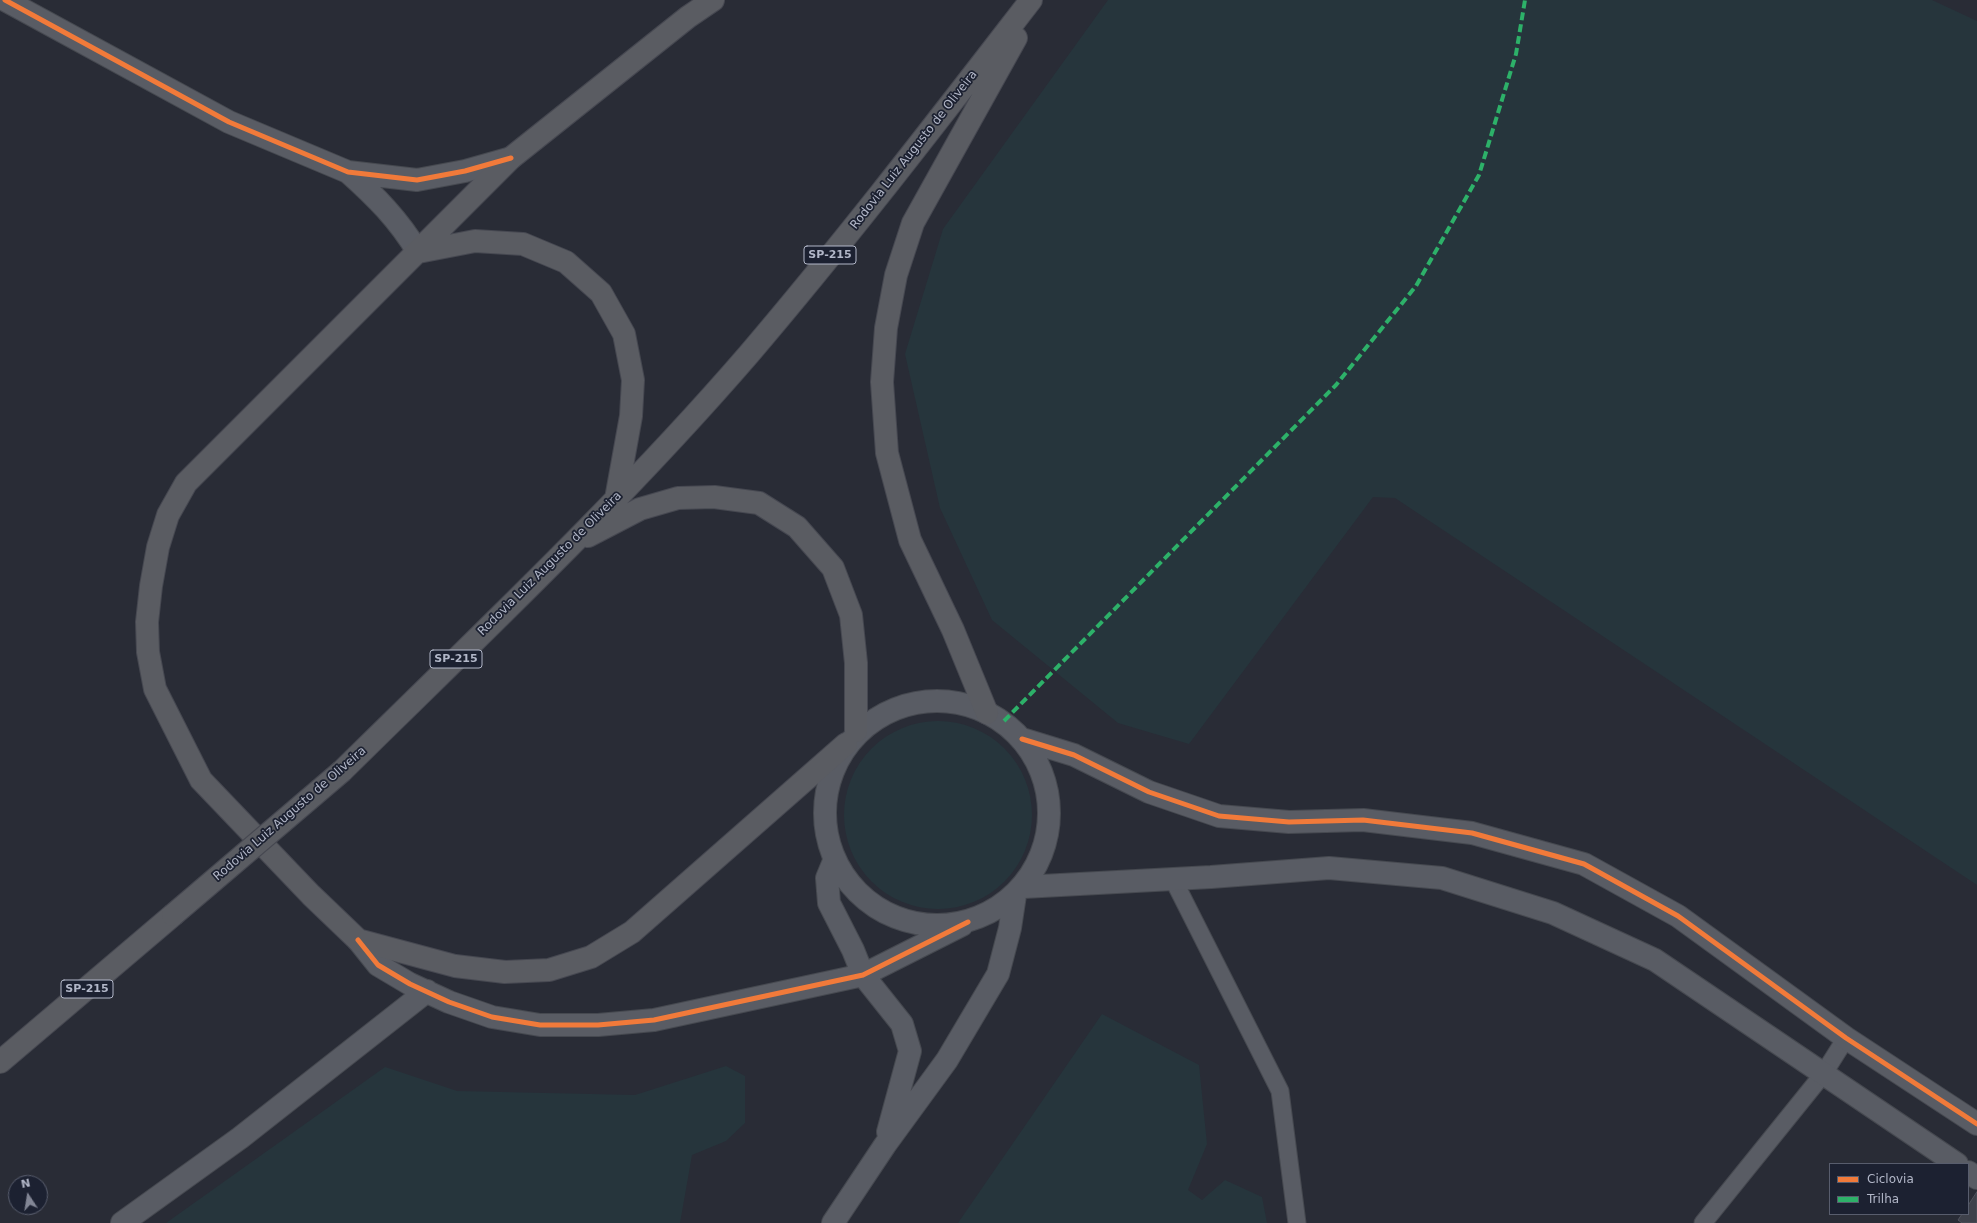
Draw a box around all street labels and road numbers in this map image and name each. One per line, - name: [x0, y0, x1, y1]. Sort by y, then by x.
- street label: Rodovia Luiz Augusto de Oliveira: [848, 68, 980, 232]
- road number: SP-215: [804, 246, 856, 264]
- street label: Rodovia Luiz Augusto de Oliveira: [475, 489, 625, 639]
- road number: SP-215: [430, 650, 482, 668]
- street label: Rodovia Luiz Augusto de Oliveira: [211, 744, 369, 884]
- road number: SP-215: [61, 980, 113, 998]

